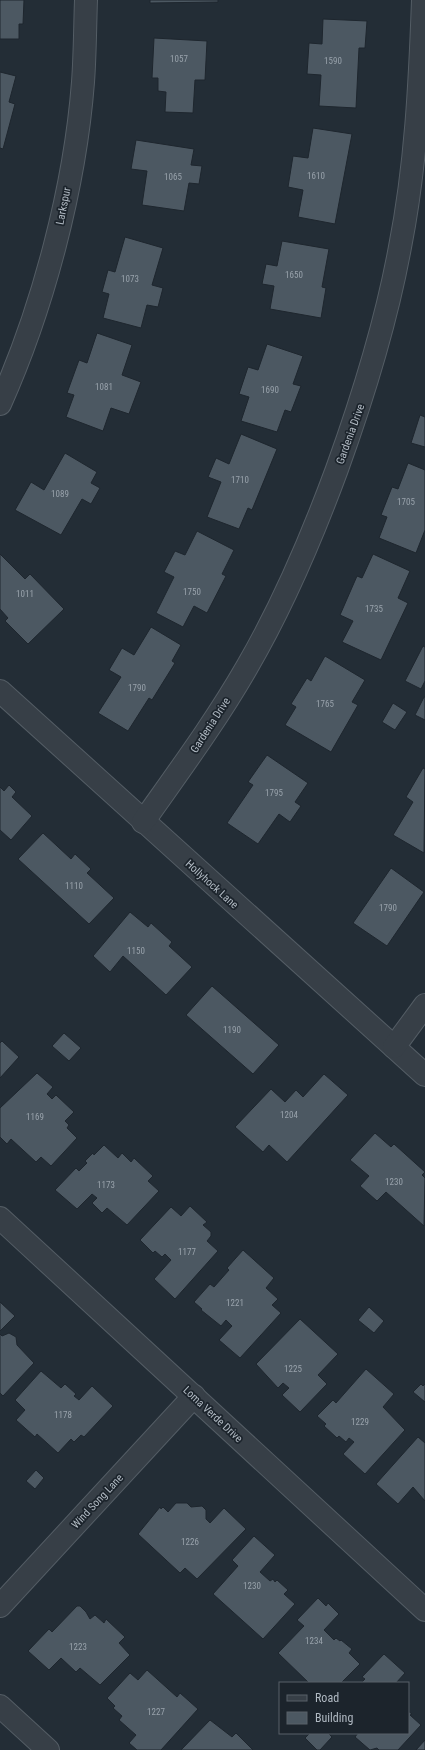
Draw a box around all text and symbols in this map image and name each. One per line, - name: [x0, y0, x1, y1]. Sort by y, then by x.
- house number: 1057: [170, 54, 188, 64]
- house number: 1590: [324, 56, 342, 66]
- house number: 1610: [307, 171, 325, 181]
- house number: 1065: [164, 172, 182, 182]
- street label: Larkspur: [53, 186, 74, 226]
- house number: 1650: [285, 270, 303, 280]
- house number: 1073: [121, 274, 139, 284]
- house number: 1081: [95, 382, 113, 392]
- house number: 1690: [261, 385, 279, 395]
- street label: Gardenia Drive: [334, 402, 367, 466]
- house number: 1710: [231, 475, 249, 485]
- house number: 1089: [51, 489, 69, 499]
- house number: 1705: [397, 497, 415, 507]
- house number: 1750: [183, 587, 201, 597]
- house number: 1011: [16, 589, 34, 599]
- house number: 1735: [365, 604, 383, 614]
- house number: 1790: [128, 683, 146, 693]
- street label: Gardenia Drive: [188, 695, 233, 755]
- house number: 1765: [316, 699, 334, 709]
- house number: 1795: [265, 788, 283, 798]
- street label: Hollyhock Lane: [183, 857, 241, 911]
- house number: 1110: [65, 881, 83, 891]
- house number: 1790: [379, 903, 397, 913]
- house number: 1150: [127, 946, 145, 956]
- house number: 1190: [223, 1025, 241, 1035]
- house number: 1204: [280, 1110, 298, 1120]
- house number: 1169: [26, 1112, 44, 1122]
- house number: 1230: [385, 1177, 403, 1187]
- house number: 1173: [97, 1180, 115, 1190]
- house number: 1177: [178, 1247, 196, 1257]
- house number: 1221: [226, 1298, 244, 1308]
- house number: 1225: [284, 1364, 302, 1374]
- street label: Loma Verde Drive: [180, 1384, 245, 1445]
- house number: 1178: [54, 1410, 72, 1420]
- house number: 1229: [351, 1417, 369, 1427]
- street label: Wind Song Lane: [69, 1471, 126, 1531]
- house number: 1226: [181, 1537, 199, 1547]
- house number: 1230: [243, 1581, 261, 1591]
- house number: 1234: [305, 1636, 323, 1646]
- house number: 1223: [69, 1642, 87, 1652]
- legend: [279, 1682, 409, 1734]
- text: Road: [315, 1691, 339, 1705]
- house number: 1227: [147, 1707, 165, 1717]
- text: Building: [315, 1711, 353, 1725]

